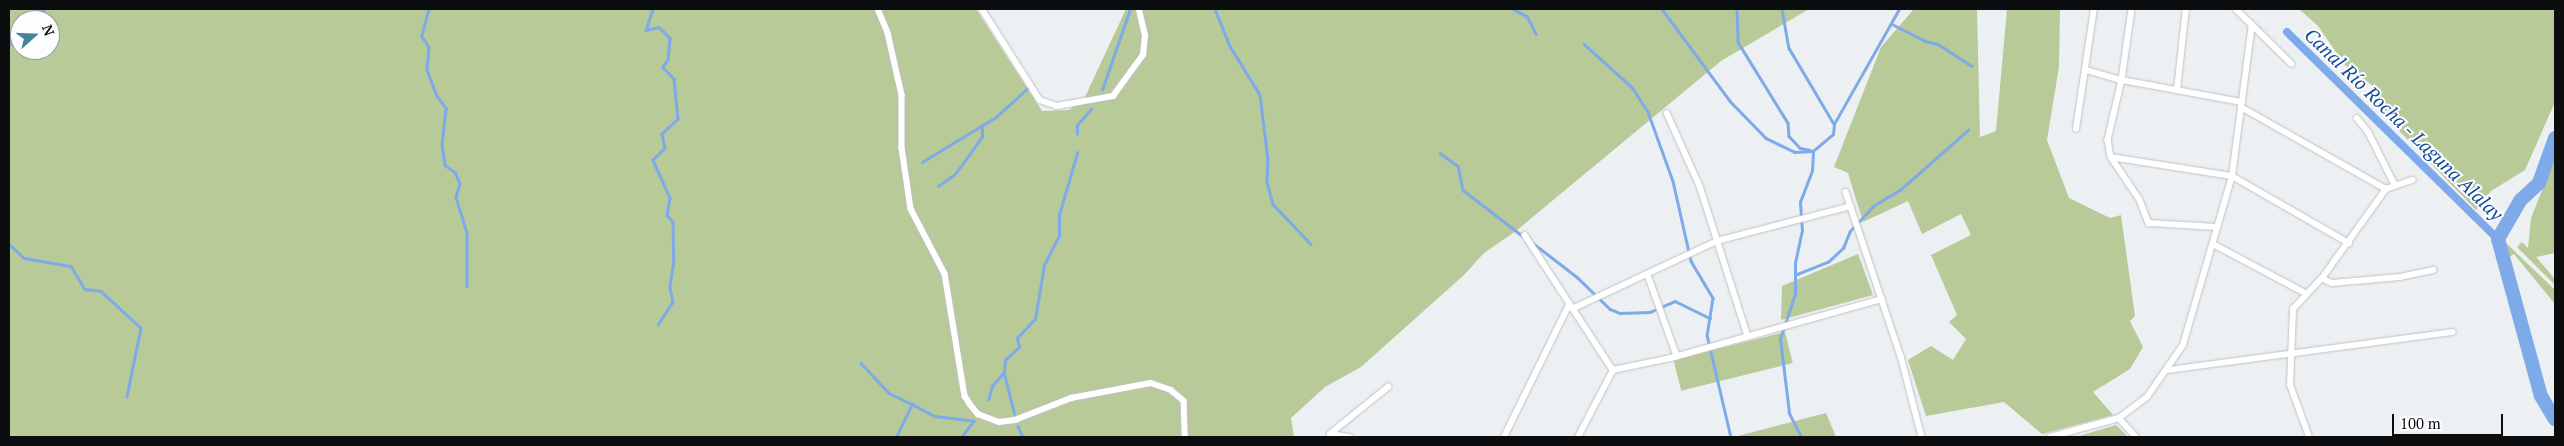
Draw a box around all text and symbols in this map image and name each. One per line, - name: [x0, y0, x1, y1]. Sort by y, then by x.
- north arrow: [10, 10, 60, 60]
- text: N: [38, 22, 59, 38]
- water label: Canal Río Rocha - Laguna Alalay: [2299, 22, 2509, 226]
- scale bar: [2394, 404, 2505, 436]
- text: 100 m: [2400, 413, 2441, 433]

